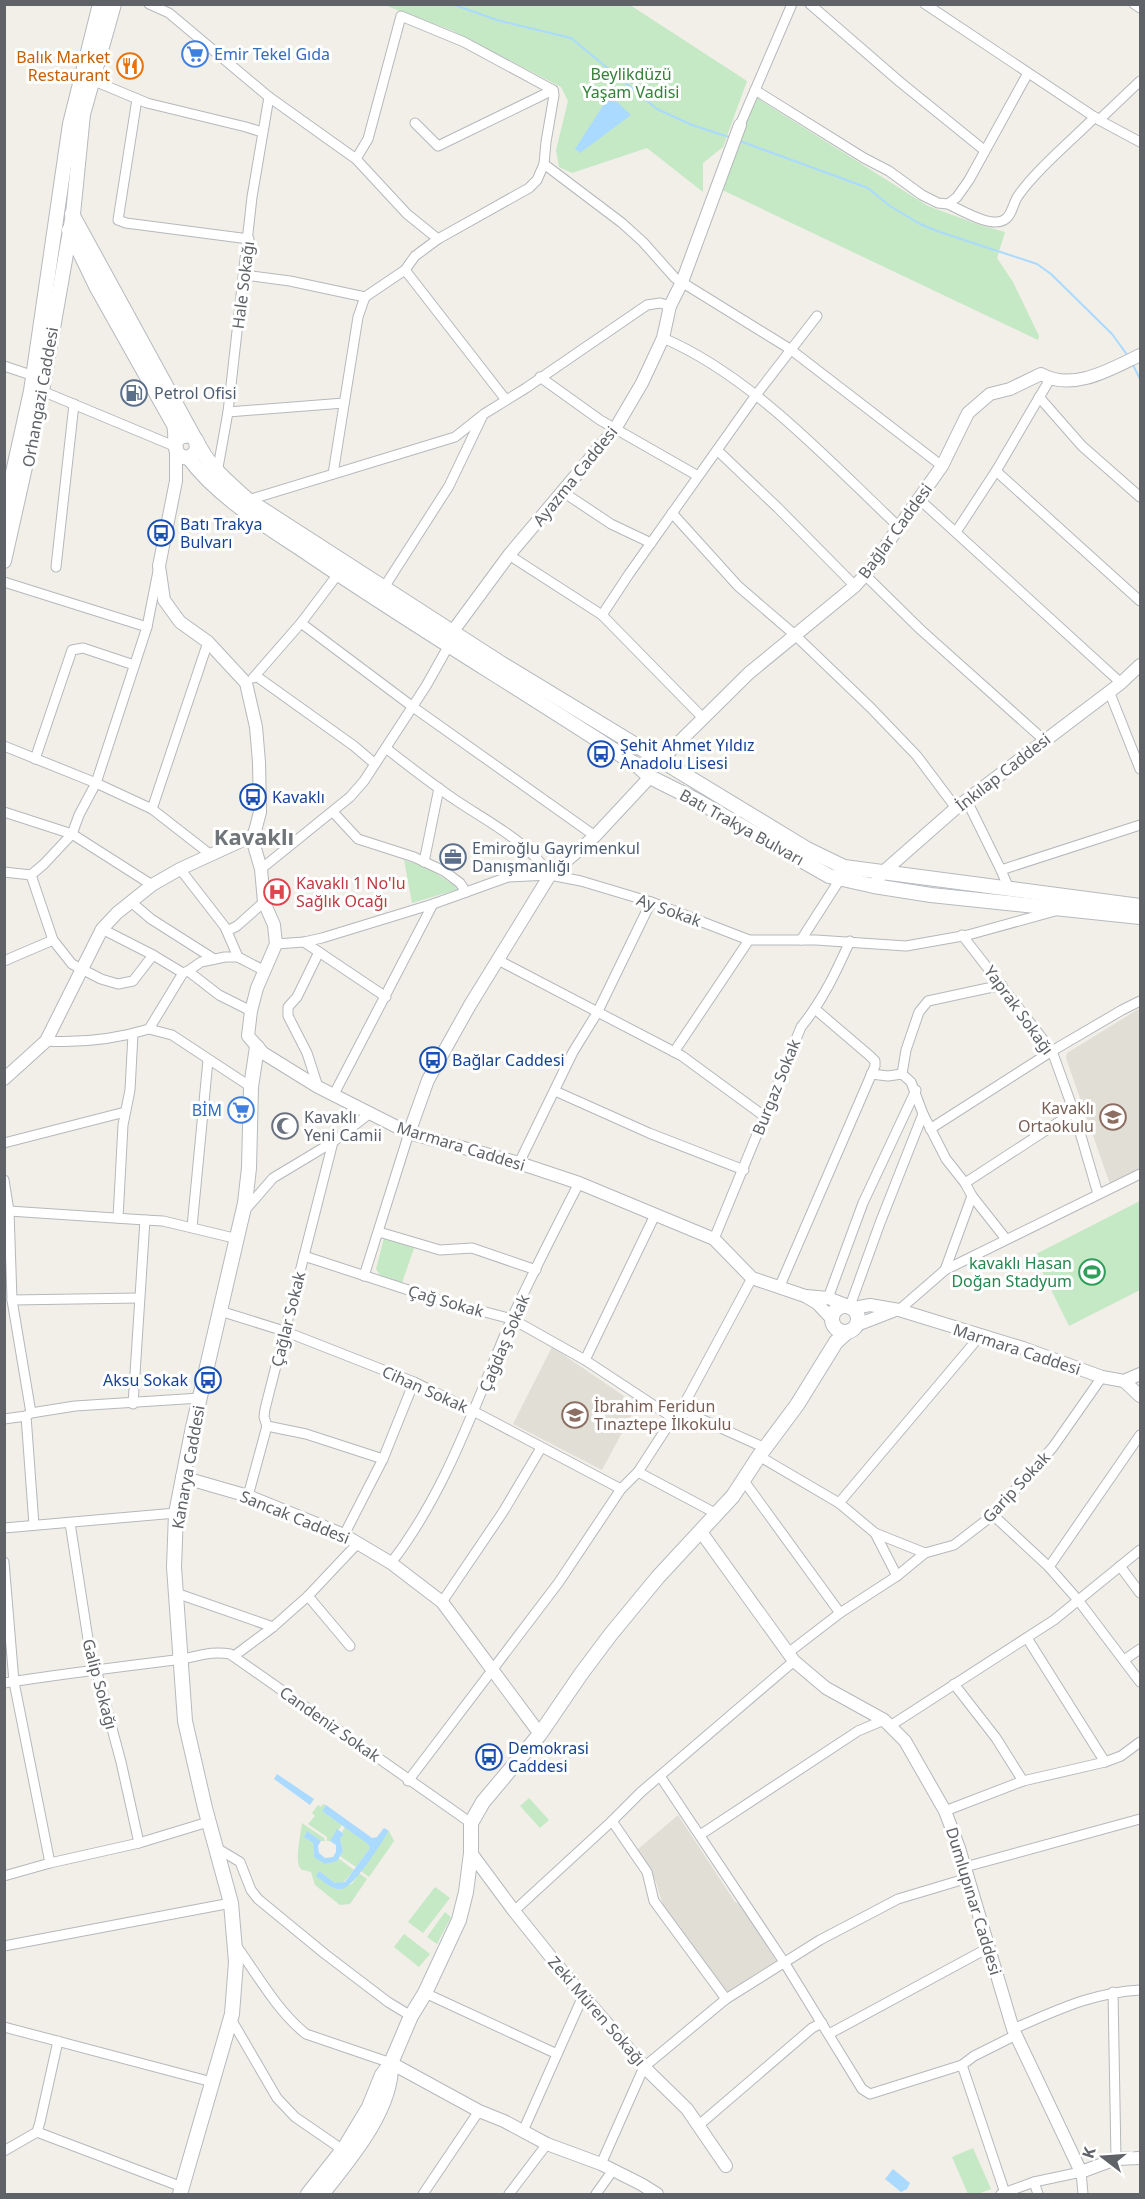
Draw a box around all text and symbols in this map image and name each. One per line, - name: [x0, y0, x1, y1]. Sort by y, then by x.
- supermarket icon: Emir Tekel Gıda: [180, 39, 210, 69]
- place label: Emir Tekel Gıda: [214, 43, 330, 65]
- place label: Balık Market Restaurant: [16, 46, 110, 86]
- restaurant icon: Balık Market Restaurant: [115, 51, 145, 81]
- park label: Beylikdüzü Yaşam Vadisi: [582, 63, 680, 103]
- street label: Hale Sokağı: [227, 240, 259, 330]
- street label: Orhangazi Caddesi: [17, 325, 63, 469]
- fuel station icon: Petrol Ofisi: [119, 378, 149, 408]
- place label: Petrol Ofisi: [154, 382, 237, 404]
- street label: Ayazma Caddesi: [528, 421, 622, 531]
- street label: Bağlar Caddesi: [853, 479, 937, 583]
- place label: Batı Trakya Bulvarı: [180, 513, 262, 553]
- bus stop icon: Batı Trakya Bulvarı: [146, 518, 176, 548]
- street label: İnkılap Caddesi: [951, 728, 1055, 816]
- place label: Şehit Ahmet Yıldız Anadolu Lisesi: [620, 734, 755, 774]
- bus stop icon: Şehit Ahmet Yıldız Anadolu Lisesi: [586, 739, 616, 769]
- bus stop icon: Kavaklı: [238, 782, 268, 812]
- street label: Batı Trakya Bulvarı: [676, 784, 808, 870]
- place label: Kavaklı: [272, 786, 325, 808]
- district label: Kavaklı: [214, 821, 294, 851]
- place label: Emiroğlu Gayrimenkul Danışmanlığı: [472, 837, 640, 877]
- office icon: Emiroğlu Gayrimenkul Danışmanlığı: [438, 842, 468, 872]
- place label: Kavaklı 1 No'lu Sağlık Ocağı: [296, 872, 406, 912]
- hospital icon: Kavaklı 1 No'lu Sağlık Ocağı: [262, 877, 292, 907]
- street label: Ay Sokak: [634, 888, 705, 932]
- street label: Yaprak Sokağı: [979, 961, 1059, 1059]
- street label: Burgaz Sokak: [747, 1035, 805, 1138]
- bus stop icon: Bağlar Caddesi: [418, 1045, 448, 1075]
- place label: Bağlar Caddesi: [452, 1049, 565, 1071]
- supermarket icon: BİM: [226, 1095, 256, 1125]
- place label: Kavaklı Ortaokulu: [1018, 1097, 1094, 1137]
- place label: BİM: [192, 1099, 222, 1121]
- school or university icon: Kavaklı Ortaokulu: [1098, 1102, 1128, 1132]
- place label: Kavaklı Yeni Camii: [304, 1106, 382, 1146]
- mosque icon: Kavaklı Yeni Camii: [270, 1111, 300, 1141]
- street label: Marmara Caddesi: [394, 1116, 528, 1176]
- place label: kavaklı Hasan Doğan Stadyum: [951, 1252, 1072, 1292]
- sports icon: kavaklı Hasan Doğan Stadyum: [1077, 1257, 1107, 1287]
- street label: Çağlar Sokak: [266, 1269, 311, 1369]
- street label: Çağ Sokak: [406, 1280, 487, 1322]
- street label: Çağdaş Sokak: [474, 1290, 535, 1395]
- street label: Marmara Caddesi: [950, 1318, 1084, 1380]
- street label: Cihan Sokak: [379, 1360, 472, 1418]
- bus stop icon: Aksu Sokak: [193, 1365, 223, 1395]
- place label: Aksu Sokak: [103, 1369, 188, 1391]
- place label: İbrahim Feridun Tınaztepe İlkokulu: [594, 1395, 731, 1435]
- school or university icon: İbrahim Feridun Tınaztepe İlkokulu: [560, 1400, 590, 1430]
- street label: Kanarya Caddesi: [166, 1403, 210, 1531]
- street label: Garip Sokak: [977, 1446, 1055, 1527]
- street label: Sancak Caddesi: [237, 1485, 353, 1549]
- street label: Galip Sokağı: [77, 1636, 123, 1732]
- street label: Candeniz Sokak: [275, 1681, 385, 1767]
- place label: Demokrasi Caddesi: [508, 1737, 589, 1777]
- bus stop icon: Demokrasi Caddesi: [474, 1742, 504, 1772]
- street label: Dumlupınar Caddesi: [941, 1824, 1007, 1978]
- street label: Zeki Müren Sokağı: [543, 1951, 651, 2071]
- north arrow: [1073, 2127, 1133, 2187]
- text: K: [1077, 2144, 1101, 2161]

